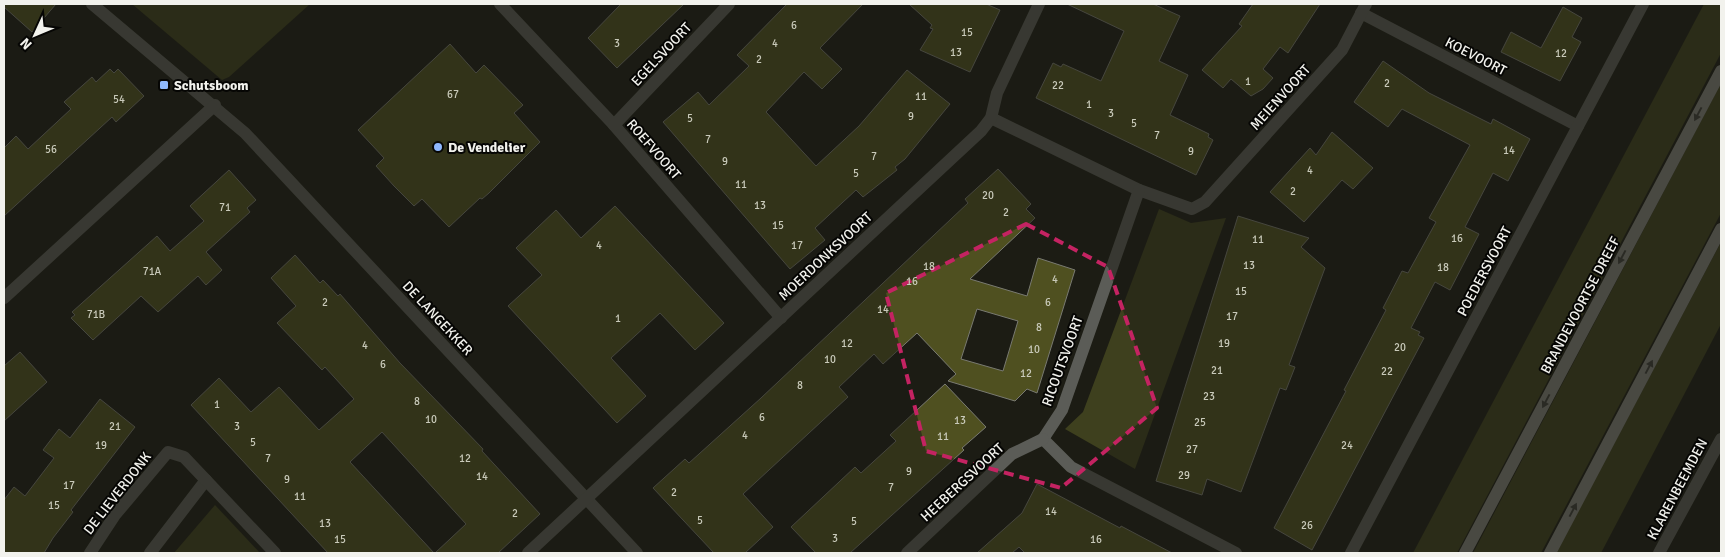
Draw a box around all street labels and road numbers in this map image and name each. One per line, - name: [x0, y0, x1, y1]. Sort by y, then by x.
- street label: EGELSVOORT: [628, 19, 695, 90]
- street label: KOEVOORT: [1442, 34, 1509, 79]
- street label: MEIENVOORT: [1247, 61, 1314, 134]
- street label: ROEFVOORT: [623, 116, 684, 183]
- street label: MOERDONKSVOORT: [775, 209, 876, 304]
- street label: POEDERSVOORT: [1454, 223, 1515, 319]
- street label: BRANDEVOORTSE DREEF: [1537, 234, 1624, 377]
- street label: DE LANGEKKER: [399, 278, 476, 359]
- street label: RICOUTSVOORT: [1038, 314, 1087, 409]
- street label: KLARENBEEMDEN: [1644, 436, 1711, 543]
- street label: HEEBERGSVOORT: [917, 439, 1008, 525]
- street label: DE LIEVERDONK: [80, 448, 155, 538]

